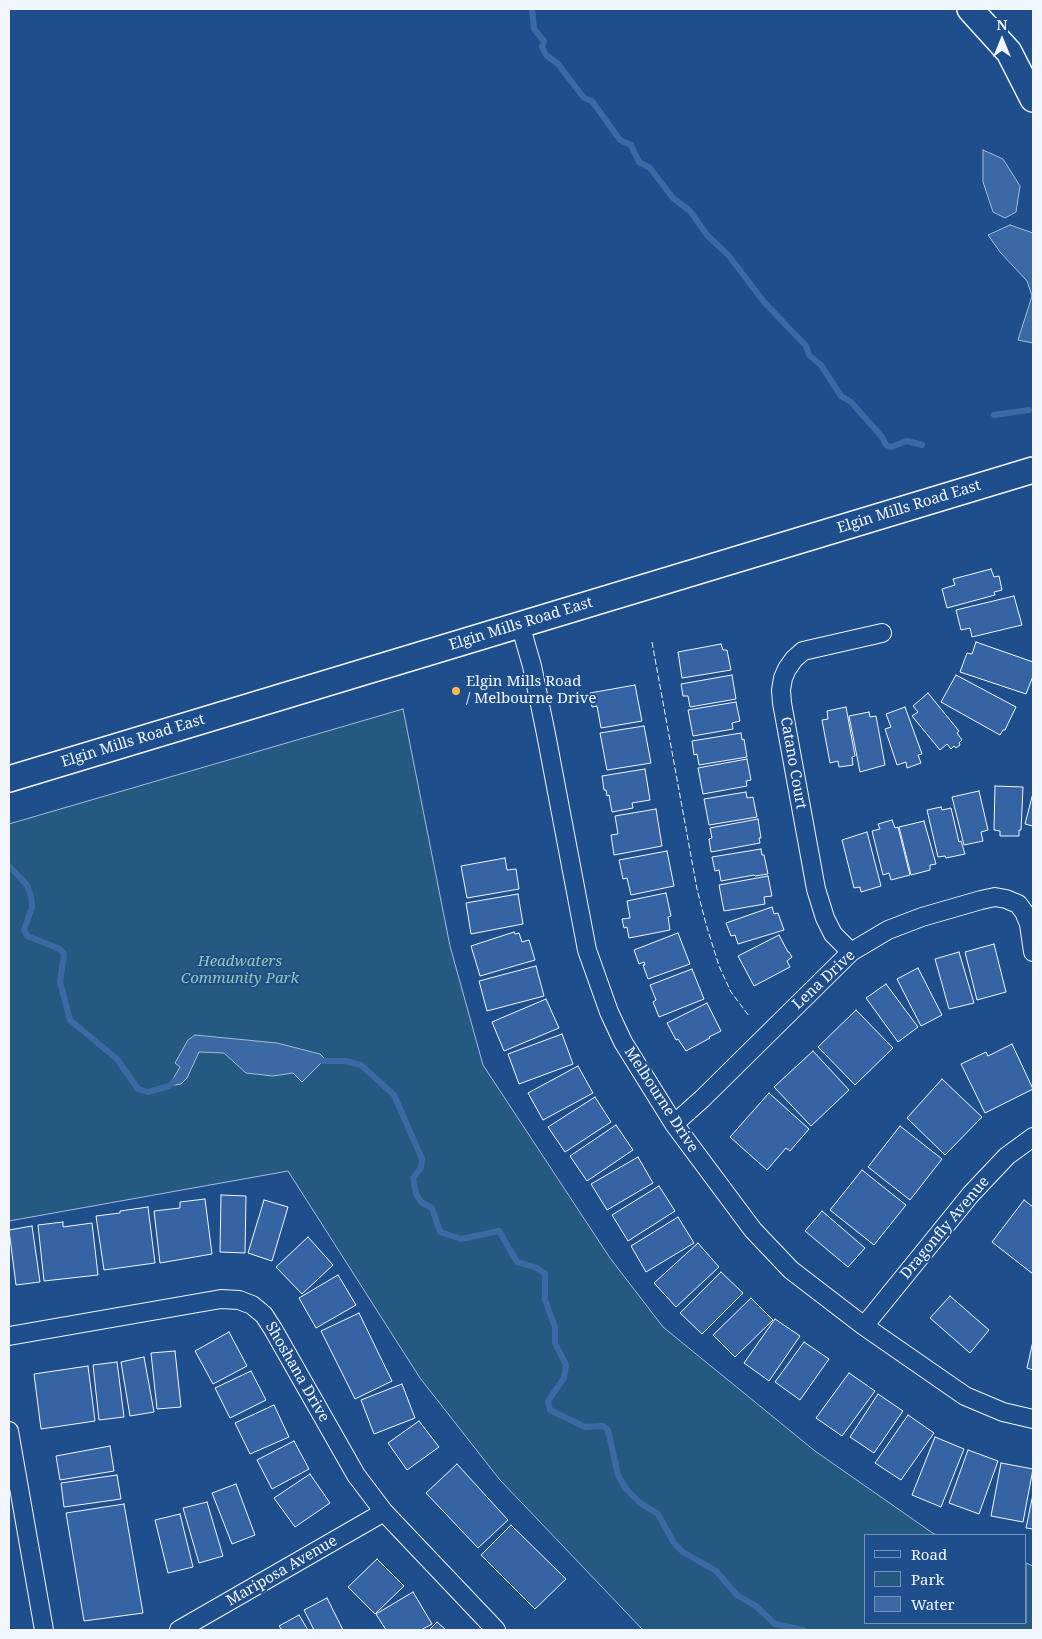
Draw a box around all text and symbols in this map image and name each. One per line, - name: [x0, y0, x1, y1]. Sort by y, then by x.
- north arrow: [977, 15, 1027, 65]
- text: N: [996, 15, 1008, 34]
- street label: Elgin Mills Road East: [835, 477, 983, 537]
- street label: Elgin Mills Road East: [447, 594, 595, 654]
- place label: Elgin Mills Road / Melbourne Drive: [466, 673, 596, 708]
- marker: Elgin Mills Road / Melbourne Drive: [450, 685, 462, 697]
- street label: Elgin Mills Road East: [59, 711, 207, 771]
- street label: Catano Court: [776, 715, 810, 811]
- street label: Lena Drive: [789, 947, 859, 1013]
- park label: Headwaters Community Park: [181, 953, 299, 988]
- street label: Melbourne Drive: [620, 1044, 702, 1156]
- street label: Dragonfly Avenue: [897, 1173, 993, 1283]
- street label: Shoshana Drive: [261, 1319, 333, 1425]
- street label: Mariposa Avenue: [223, 1532, 341, 1610]
- legend: [864, 1534, 1027, 1624]
- text: Road: [911, 1544, 947, 1564]
- text: Park: [911, 1569, 944, 1589]
- text: Water: [911, 1594, 954, 1614]

